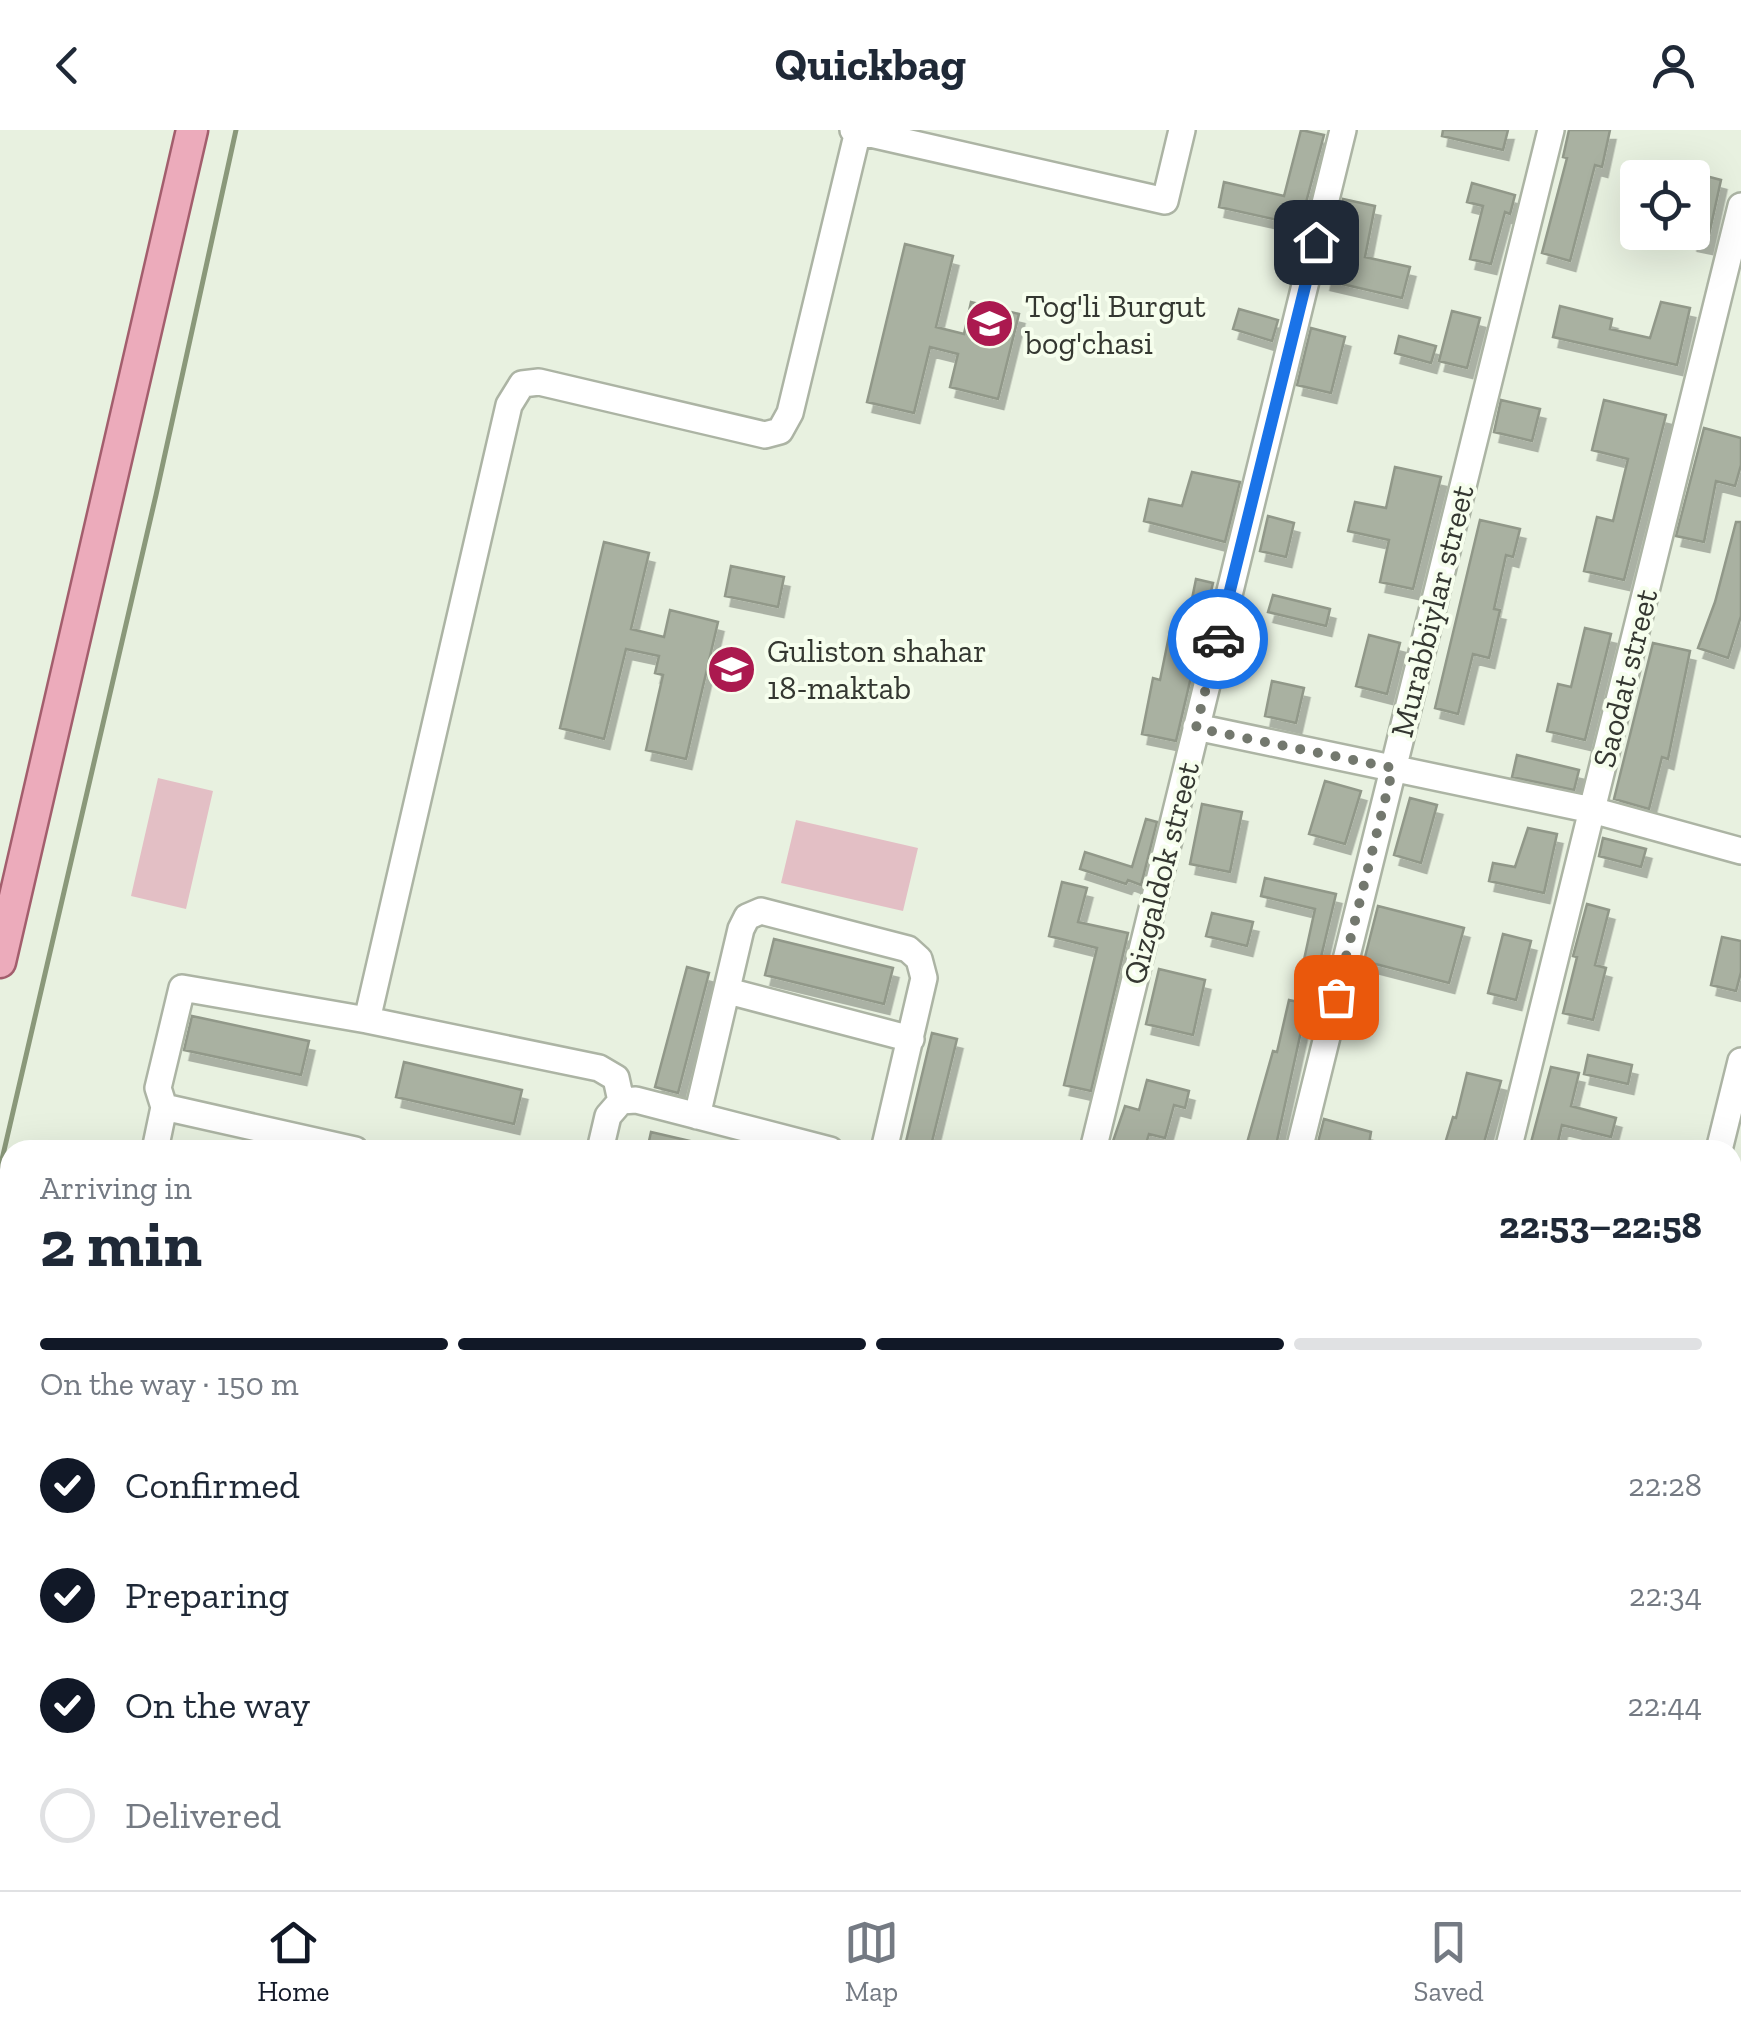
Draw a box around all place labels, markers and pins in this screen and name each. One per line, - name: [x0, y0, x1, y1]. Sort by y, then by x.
- pin: [1274, 200, 1359, 285]
- place label: Tog'li Burgut bog'chasi: [1024, 287, 1206, 362]
- school or university icon: Tog'li Burgut bog'chasi: [964, 298, 1016, 350]
- place label: Guliston shahar 18-maktab: [767, 632, 987, 707]
- school or university icon: Guliston shahar 18-maktab: [706, 643, 758, 695]
- pin: [1294, 955, 1379, 1040]

